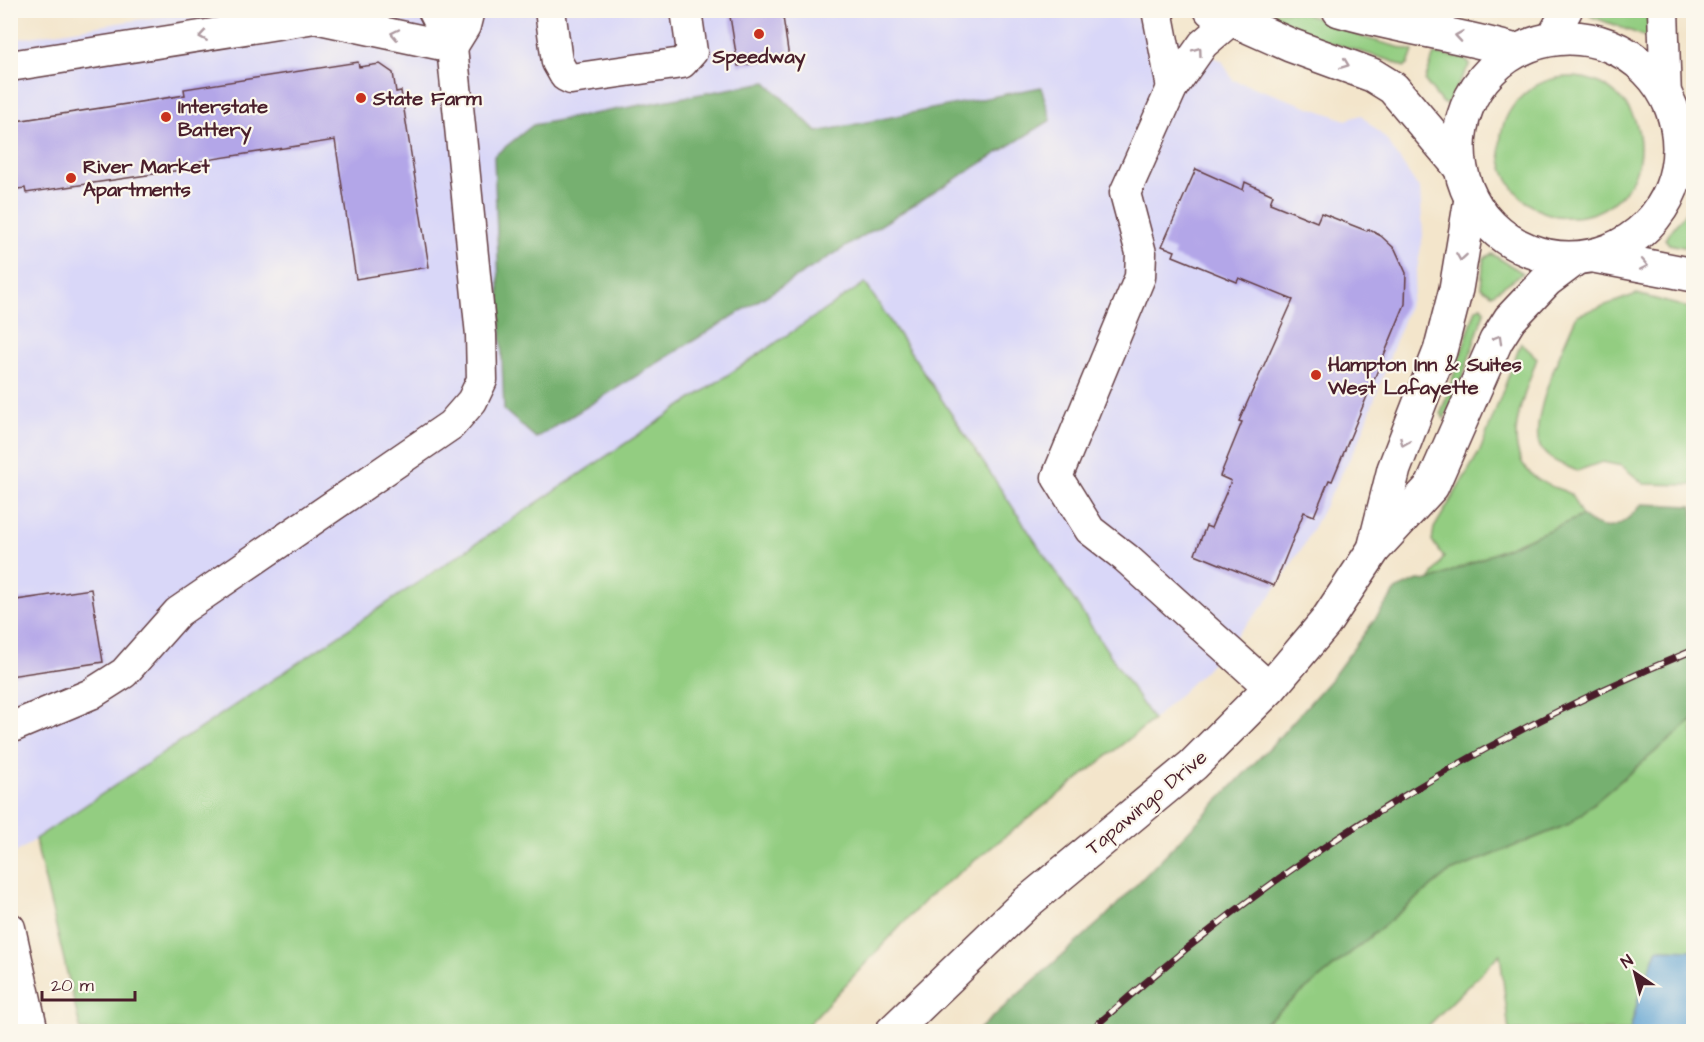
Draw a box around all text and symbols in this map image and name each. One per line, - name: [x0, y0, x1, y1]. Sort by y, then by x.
- marker: Speedway: [752, 27, 766, 41]
- one-way arrow: [198, 29, 207, 41]
- one-way arrow: [390, 29, 400, 42]
- one-way arrow: [1455, 30, 1464, 42]
- place label: Speedway: [711, 43, 806, 72]
- one-way arrow: [1191, 47, 1202, 58]
- one-way arrow: [1339, 57, 1350, 70]
- place label: State Farm: [372, 85, 482, 113]
- marker: State Farm: [354, 91, 368, 105]
- place label: Interstate Battery: [178, 93, 268, 145]
- marker: Interstate Battery: [159, 110, 173, 124]
- place label: River Market Apartments: [83, 153, 210, 204]
- marker: River Market Apartments: [64, 171, 78, 185]
- one-way arrow: [1456, 252, 1468, 261]
- one-way arrow: [1638, 258, 1648, 271]
- one-way arrow: [1491, 335, 1502, 345]
- place label: Hampton Inn & Suites West Lafayette: [1327, 351, 1522, 403]
- marker: Hampton Inn & Suites West Lafayette: [1309, 368, 1323, 382]
- one-way arrow: [1399, 436, 1411, 447]
- street label: Tapawingo Drive: [1080, 743, 1214, 863]
- north arrow: [1605, 943, 1665, 1003]
- text: N: [1617, 950, 1637, 973]
- scale bar: [42, 964, 135, 1002]
- text: 20 m: [51, 973, 94, 998]

